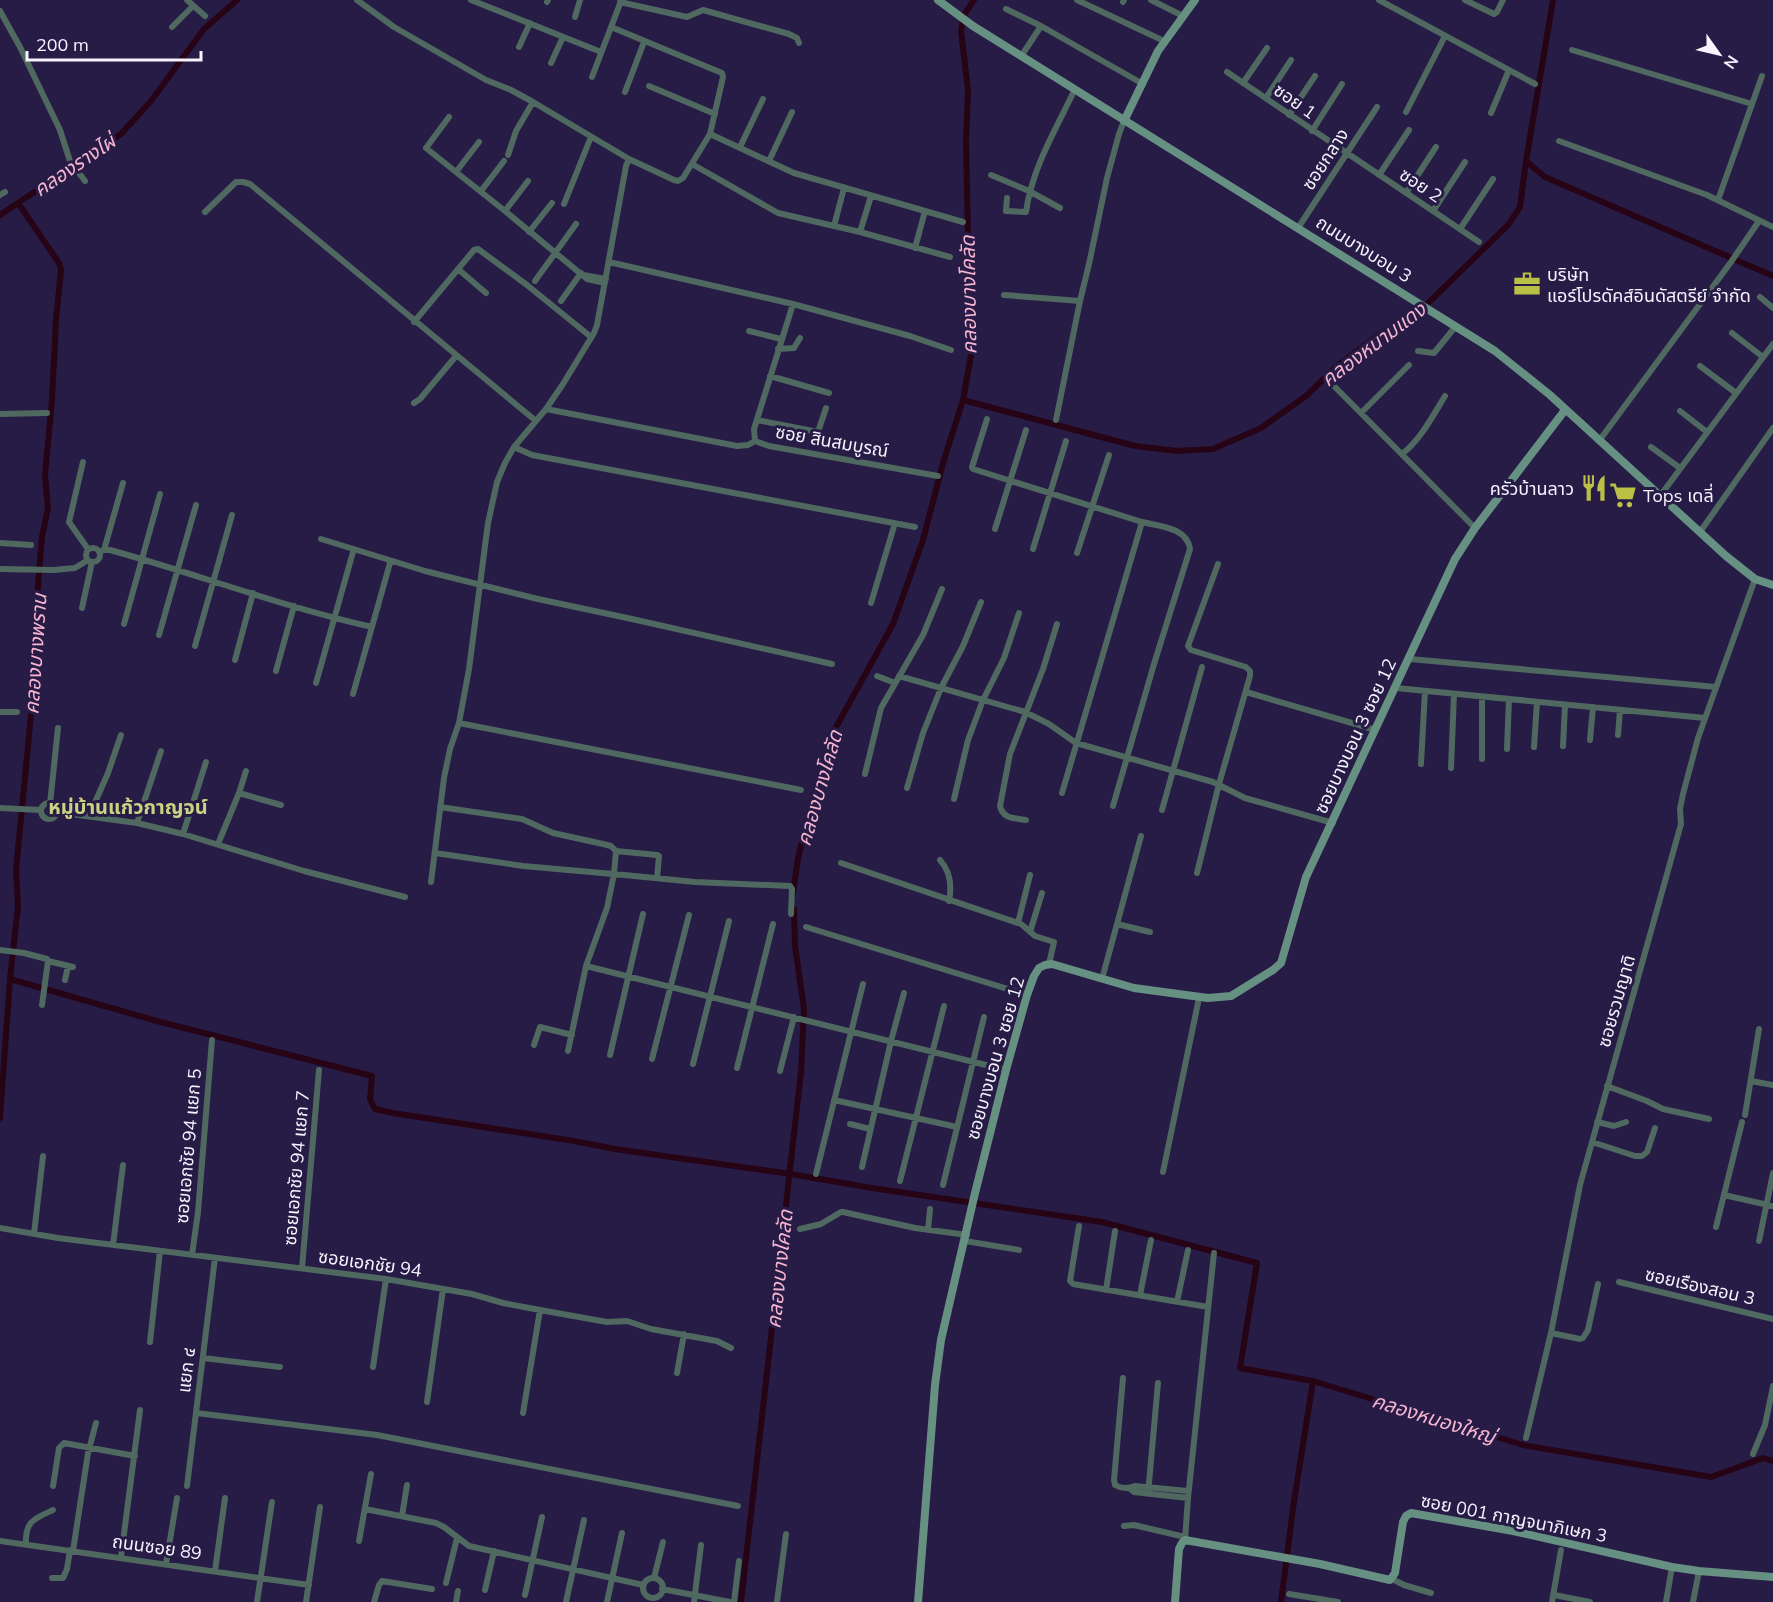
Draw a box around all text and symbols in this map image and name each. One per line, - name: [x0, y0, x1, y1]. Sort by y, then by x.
- scale bar: [27, 24, 201, 62]
- north arrow: [1689, 24, 1749, 84]
- text: 200 m: [36, 33, 89, 56]
- text: N: [1720, 52, 1743, 73]
- street label: ซอย 1: [1269, 78, 1321, 124]
- street label: ซอยกลาง: [1297, 124, 1353, 194]
- water label: คลองรางไผ่: [28, 127, 122, 202]
- street label: ซอย 2: [1395, 162, 1447, 208]
- street label: ถนนบางบอน 3: [1312, 210, 1416, 288]
- water label: คลองบางโคลัด: [954, 235, 982, 355]
- place label: บริษัท แอร์โปรดัคส์อินดัสตรีย์ จำกัด: [1547, 263, 1751, 307]
- office icon: บริษัท แอร์โปรดัคส์อินดัสตรีย์ จำกัด: [1512, 269, 1542, 299]
- water label: คลองหนามแดง: [1316, 296, 1431, 391]
- street label: ซอย สินสมบูรณ์: [773, 420, 890, 463]
- restaurant icon: ครัวบ้านลาว: [1579, 473, 1609, 503]
- place label: ครัวบ้านลาว: [1490, 477, 1574, 500]
- supermarket icon: Tops เดลี่: [1608, 480, 1638, 510]
- place label: Tops เดลี่: [1643, 483, 1714, 507]
- water label: คลองบางพราน: [18, 591, 52, 715]
- street label: ซอยบางบอน 3 ซอย 12: [1309, 655, 1401, 817]
- water label: คลองบางโคลัด: [791, 727, 848, 849]
- district label: หมู่บ้านแก้วกาญจน์: [48, 794, 208, 819]
- street label: ซอยรวมญาติ: [1592, 952, 1640, 1050]
- street label: ซอยบางบอน 3 ซอย 12: [961, 974, 1029, 1142]
- street label: ซอยเอกชัย 94 แยก 5: [170, 1067, 206, 1224]
- street label: ซอยเอกชัย 94 แยก 7: [278, 1090, 314, 1246]
- water label: คลองบางโคลัด: [760, 1208, 798, 1329]
- street label: ซอยเอกชัย 94: [317, 1244, 423, 1282]
- street label: ซอยเรืองสอน 3: [1643, 1262, 1757, 1310]
- street label: แยก ๔: [172, 1346, 200, 1394]
- water label: คลองหนองใหญ่: [1369, 1387, 1502, 1450]
- street label: ซอย 001 กาญจนาภิเษก 3: [1419, 1489, 1609, 1547]
- street label: ถนนซอย 89: [111, 1529, 203, 1565]

